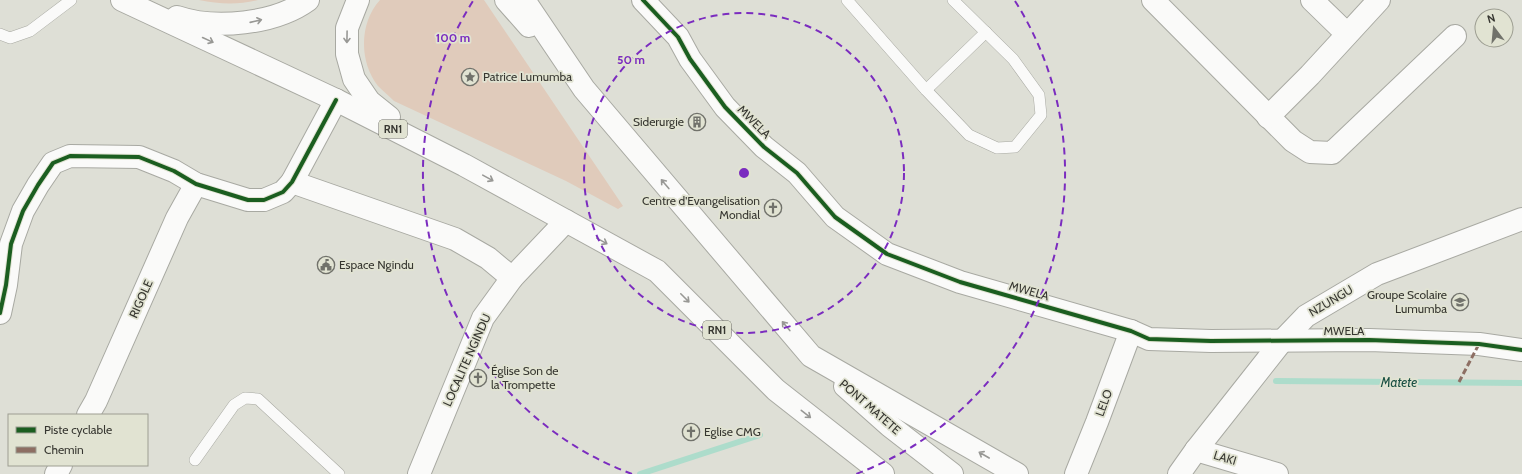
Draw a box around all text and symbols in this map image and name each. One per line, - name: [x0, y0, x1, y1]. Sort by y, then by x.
- north arrow: [1474, 8, 1514, 48]
- text: N: [1486, 11, 1497, 26]
- one-way arrow: [249, 16, 262, 24]
- one-way arrow: [343, 30, 351, 43]
- text: 100 m: [436, 30, 470, 45]
- one-way arrow: [202, 37, 214, 44]
- text: 50 m: [617, 52, 645, 67]
- place icon: Patrice Lumumba: [460, 67, 480, 87]
- place label: Patrice Lumumba: [483, 69, 572, 84]
- street label: MWELA: [735, 102, 775, 142]
- building icon: Siderurgie: [687, 112, 707, 132]
- place label: Siderurgie: [633, 114, 684, 129]
- road number: RN1: [379, 120, 407, 138]
- centre of rings: [737, 166, 751, 180]
- one-way arrow: [482, 175, 494, 182]
- one-way arrow: [661, 179, 670, 190]
- place label: Centre d'Evangelisation Mondial: [642, 193, 760, 222]
- church icon: Centre d'Evangelisation Mondial: [763, 198, 783, 218]
- one-way arrow: [596, 237, 608, 245]
- public building icon: Espace Ngindu: [316, 255, 336, 275]
- place label: Espace Ngindu: [339, 257, 414, 272]
- street label: RIGOLE: [126, 277, 156, 320]
- street label: MWELA: [1007, 278, 1051, 304]
- street label: NZUNGU: [1306, 282, 1356, 320]
- place label: Groupe Scolaire Lumumba: [1367, 287, 1447, 316]
- school or university icon: Groupe Scolaire Lumumba: [1450, 292, 1470, 312]
- one-way arrow: [680, 294, 690, 303]
- street label: LOCALITE NGINDU: [439, 311, 494, 409]
- road number: RN1: [703, 321, 731, 339]
- one-way arrow: [781, 321, 791, 331]
- street label: MWELA: [1324, 323, 1365, 338]
- place label: Église Son de la Trompette: [491, 363, 558, 392]
- church icon: Église Son de la Trompette: [468, 368, 488, 388]
- water label: Matete: [1380, 374, 1417, 390]
- street label: PONT MATETE: [837, 376, 904, 438]
- street label: LELO: [1092, 387, 1115, 418]
- one-way arrow: [801, 410, 812, 418]
- legend: [8, 414, 148, 466]
- text: Piste cyclable: [44, 422, 112, 437]
- church icon: Eglise CMG: [681, 422, 701, 442]
- place label: Eglise CMG: [704, 424, 761, 439]
- text: Chemin: [44, 442, 84, 457]
- street label: LAKI: [1212, 447, 1238, 468]
- one-way arrow: [978, 450, 990, 458]

